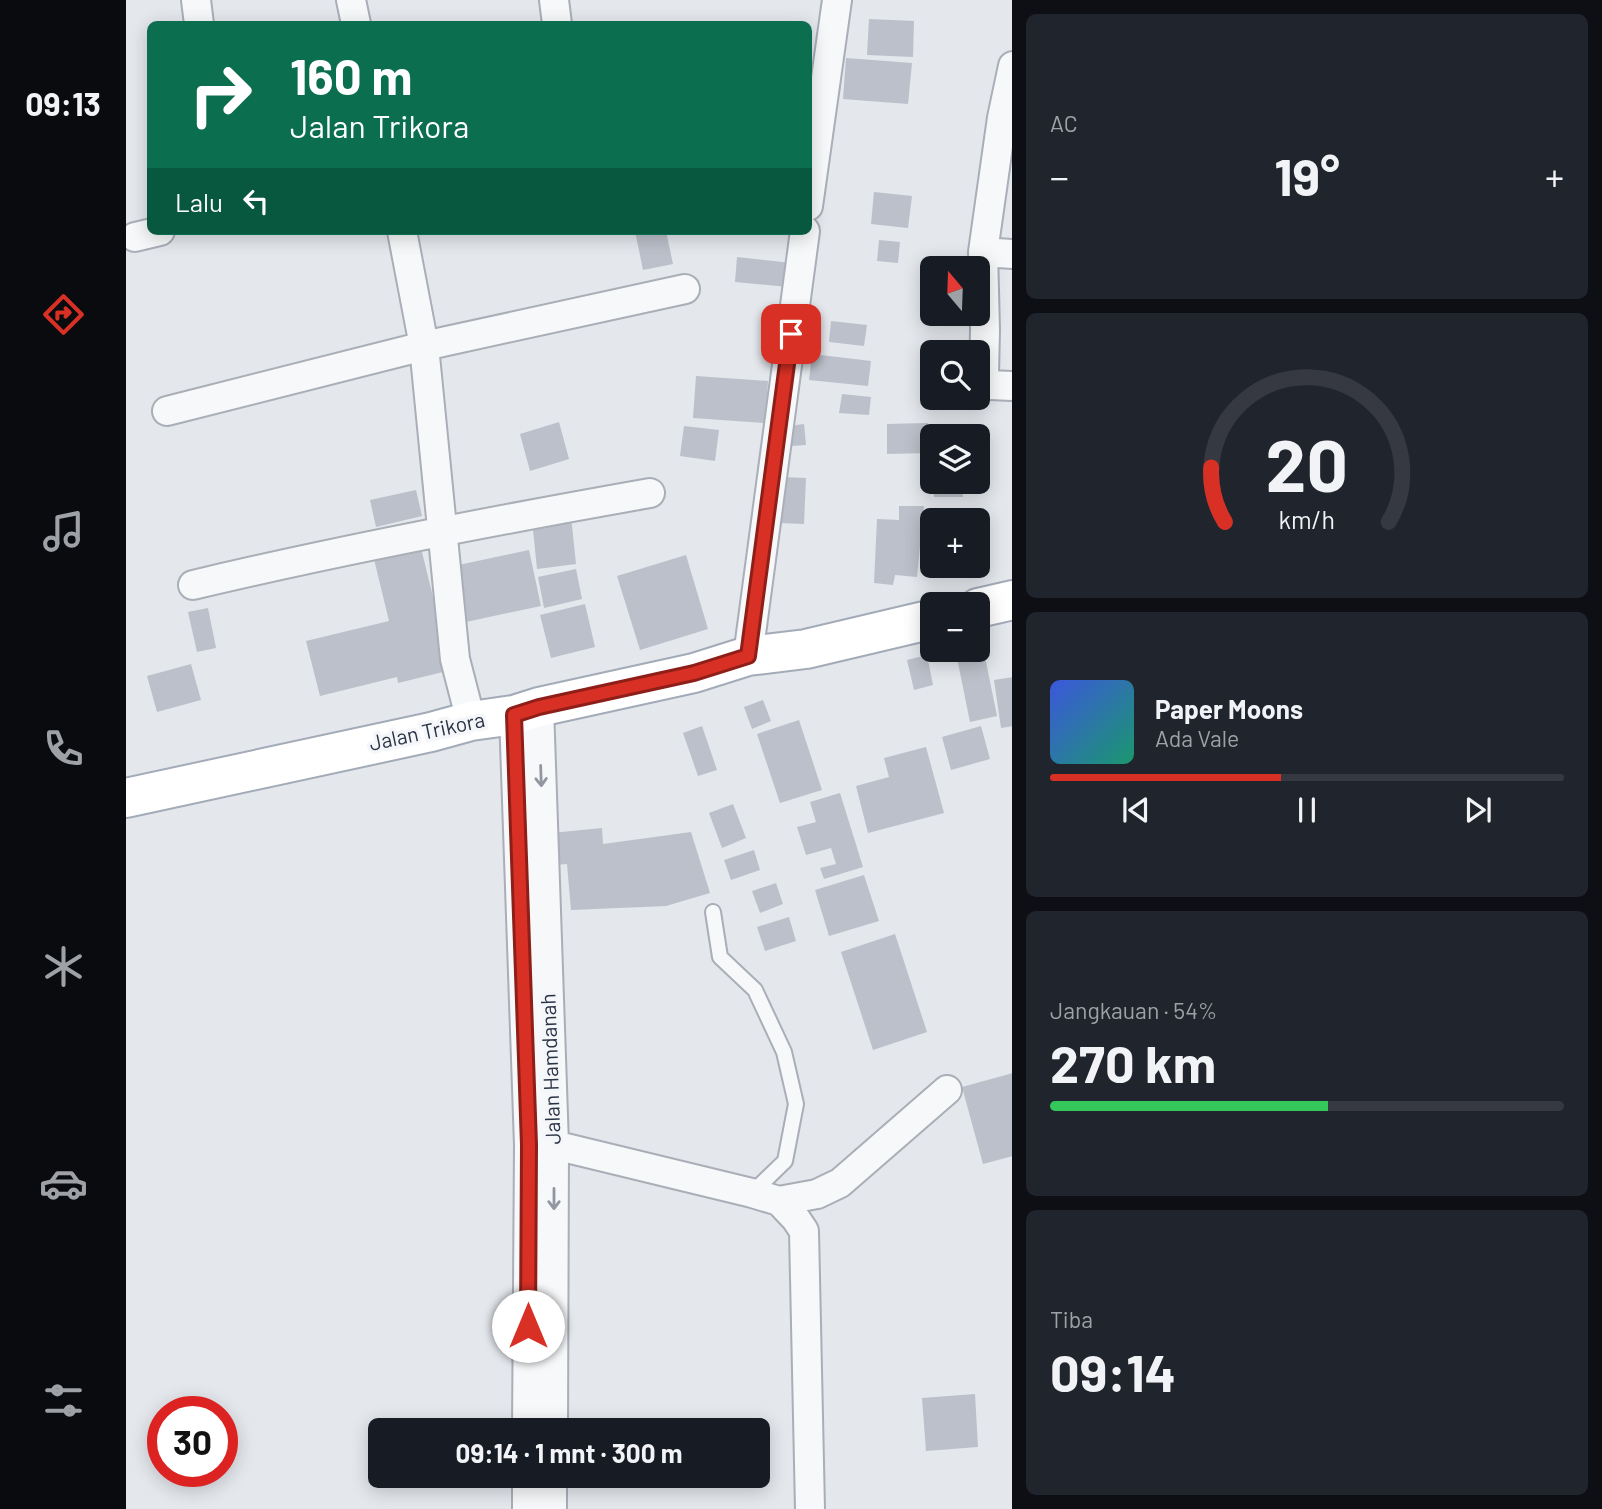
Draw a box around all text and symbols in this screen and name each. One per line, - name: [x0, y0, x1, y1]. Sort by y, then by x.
- text: 160 m: [290, 46, 412, 105]
- icon: right: [175, 49, 266, 140]
- text: 09:13: [25, 84, 101, 122]
- text: Jalan Trikora: [290, 106, 469, 144]
- text: AC: [1050, 109, 1078, 137]
- text: 19°: [1274, 144, 1340, 206]
- text: −: [1050, 153, 1069, 199]
- text: +: [1545, 153, 1564, 199]
- icon: left: [237, 182, 275, 220]
- text: Lalu: [175, 186, 223, 217]
- north arrow: [920, 256, 990, 326]
- map controls: [920, 256, 990, 662]
- icon: directions: [39, 290, 88, 339]
- pin: [761, 304, 821, 364]
- icon: arrive: [772, 315, 810, 353]
- button: search: [920, 340, 990, 410]
- text: 20: [1266, 419, 1348, 507]
- button: layers: [920, 424, 990, 494]
- text: km/h: [1279, 503, 1335, 533]
- icon: music: [39, 507, 88, 556]
- button: +: [920, 508, 990, 578]
- button: −: [920, 592, 990, 662]
- text: Paper Moons: [1155, 693, 1303, 724]
- street label: Jalan Trikora: [367, 706, 487, 755]
- icon: phone: [39, 724, 88, 773]
- text: Ada Vale: [1155, 724, 1239, 752]
- one-way arrow: [535, 764, 548, 787]
- icon: previous: [1117, 791, 1155, 829]
- icon: pause: [1288, 791, 1326, 829]
- icon: next: [1459, 791, 1497, 829]
- icon: climate: [39, 942, 88, 991]
- street label: Jalan Hamdanah: [534, 993, 565, 1145]
- text: Jangkauan · 54%: [1050, 996, 1217, 1024]
- text: 270 km: [1050, 1031, 1216, 1093]
- icon: car: [39, 1159, 88, 1208]
- one-way arrow: [547, 1187, 561, 1210]
- position arrow: [491, 1289, 565, 1363]
- text: Tiba: [1050, 1305, 1093, 1333]
- text: 09:14: [1050, 1340, 1176, 1402]
- icon: filters: [39, 1376, 88, 1425]
- speed limit sign: 30: [147, 1396, 238, 1487]
- text: 09:14 · 1 mnt · 300 m: [456, 1437, 682, 1468]

